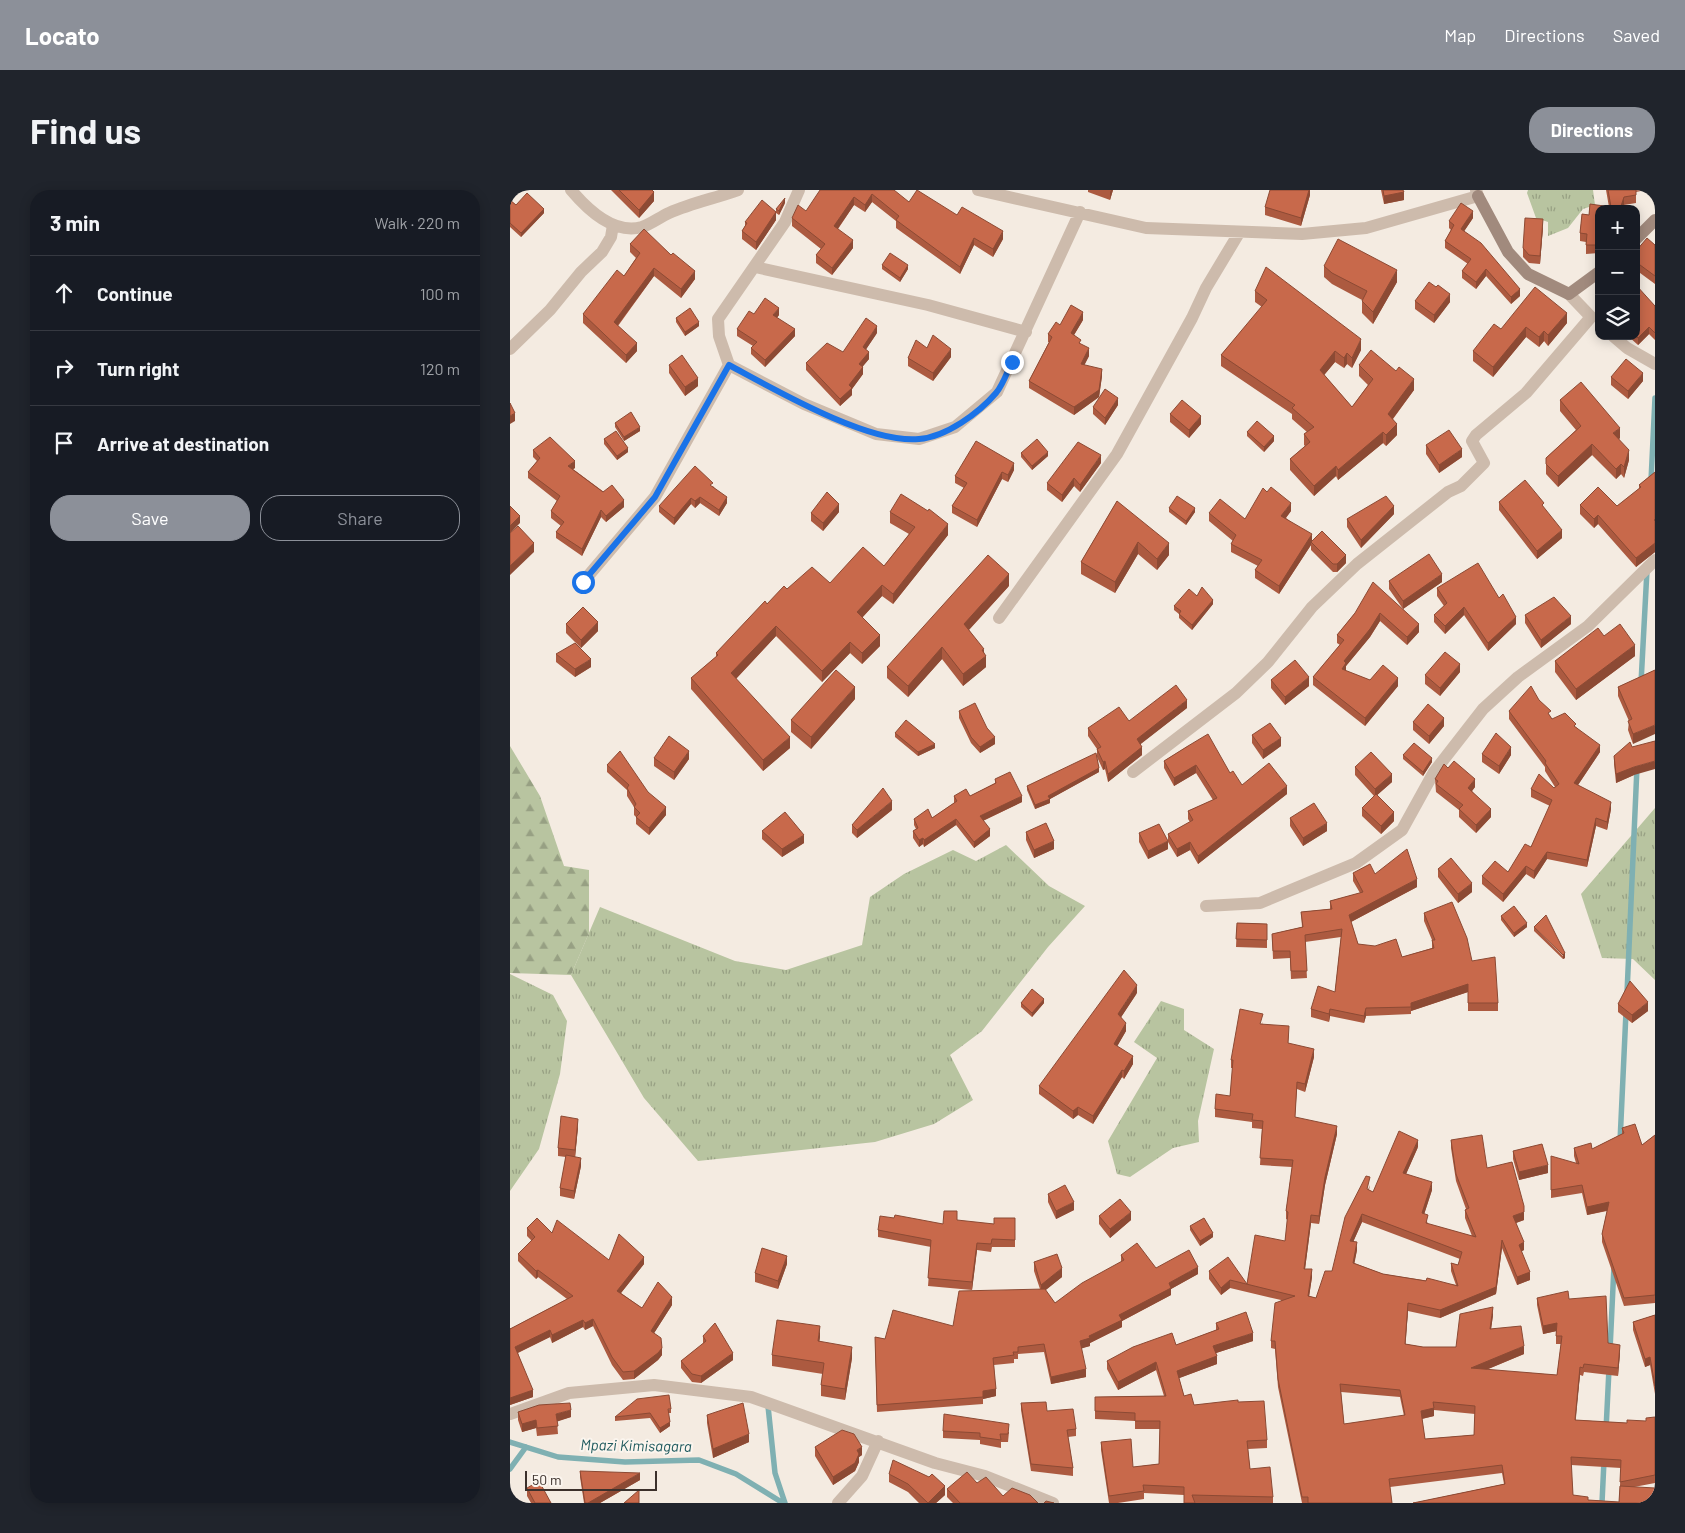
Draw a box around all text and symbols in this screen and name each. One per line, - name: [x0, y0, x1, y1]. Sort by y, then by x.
- text: Locato: [25, 21, 100, 50]
- text: Map: [1444, 24, 1476, 46]
- text: Directions: [1504, 24, 1585, 46]
- text: Saved: [1613, 24, 1660, 46]
- button: Directions: [1529, 107, 1655, 153]
- text: Find us: [30, 109, 141, 151]
- map controls: [1595, 205, 1640, 340]
- button: +: [1595, 205, 1640, 250]
- text: 3 min: [50, 210, 100, 235]
- text: Walk · 220 m: [374, 213, 460, 232]
- button: −: [1595, 250, 1640, 295]
- icon: ahead: [50, 279, 78, 307]
- text: Continue: [97, 282, 173, 305]
- text: 100 m: [420, 284, 460, 303]
- button: layers: [1595, 295, 1640, 340]
- route end: [1001, 351, 1024, 374]
- icon: right: [50, 354, 78, 382]
- text: Turn right: [97, 357, 179, 380]
- text: 120 m: [420, 359, 460, 378]
- icon: arrive: [50, 429, 78, 457]
- text: Arrive at destination: [97, 432, 269, 455]
- button: Save: [50, 495, 250, 541]
- button: Share: [260, 495, 460, 541]
- route start: [572, 571, 595, 594]
- water label: Mpazi Kimisagara: [580, 1435, 692, 1455]
- scale bar: [525, 1468, 658, 1491]
- text: 50 m: [532, 1471, 561, 1488]

